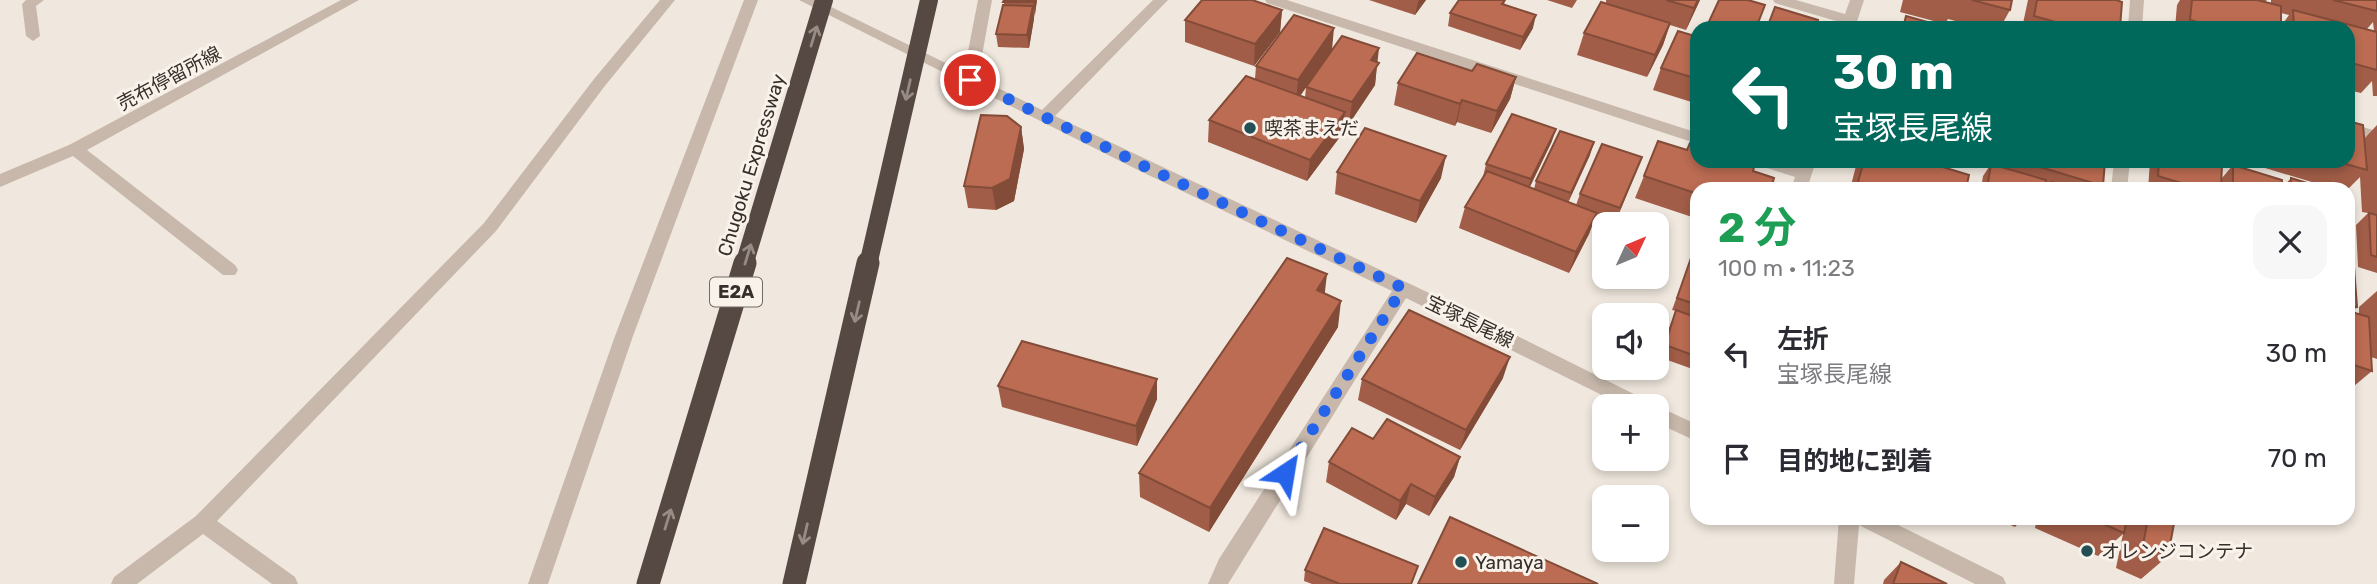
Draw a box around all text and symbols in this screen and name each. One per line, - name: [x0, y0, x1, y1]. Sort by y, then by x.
- one-way arrow: [808, 25, 821, 47]
- street label: 売布停留所線: [114, 42, 225, 115]
- text: 30 m: [1833, 43, 1954, 101]
- icon: left: [1718, 49, 1809, 140]
- pin: [940, 50, 1000, 110]
- icon: arrive: [951, 61, 989, 99]
- street label: Chugoku Expressway: [713, 71, 790, 259]
- one-way arrow: [901, 78, 914, 101]
- text: 宝塚長尾線: [1833, 109, 1993, 147]
- place label: 喫茶まえだ: [1264, 117, 1359, 140]
- marker: 喫茶まえだ: [1242, 120, 1258, 136]
- text: 2 分: [1718, 203, 1796, 253]
- button: close: [2253, 205, 2327, 279]
- north arrow: [1592, 212, 1670, 289]
- map controls: [1592, 212, 1669, 562]
- one-way arrow: [742, 243, 755, 265]
- text: 100 m · 11:23: [1718, 254, 1855, 282]
- road number: E2A: [710, 278, 762, 306]
- street label: 宝塚長尾線: [1422, 290, 1518, 353]
- one-way arrow: [849, 300, 863, 323]
- button: sound: [1592, 303, 1669, 380]
- text: 左折: [1777, 324, 1829, 355]
- icon: left: [1718, 335, 1756, 373]
- text: 30 m: [2265, 338, 2327, 369]
- text: 宝塚長尾線: [1777, 360, 1892, 388]
- button: +: [1592, 394, 1669, 471]
- position arrow: [1248, 436, 1322, 510]
- icon: arrive: [1718, 440, 1756, 478]
- text: 70 m: [2268, 443, 2327, 474]
- text: 目的地に到着: [1777, 446, 1933, 477]
- button: −: [1592, 485, 1669, 562]
- one-way arrow: [662, 508, 675, 530]
- one-way arrow: [798, 522, 812, 545]
- place label: オレンジコンテナ: [2101, 540, 2253, 563]
- marker: オレンジコンテナ: [2079, 543, 2095, 559]
- place label: Yamaya: [1475, 551, 1544, 574]
- marker: Yamaya: [1453, 554, 1469, 570]

